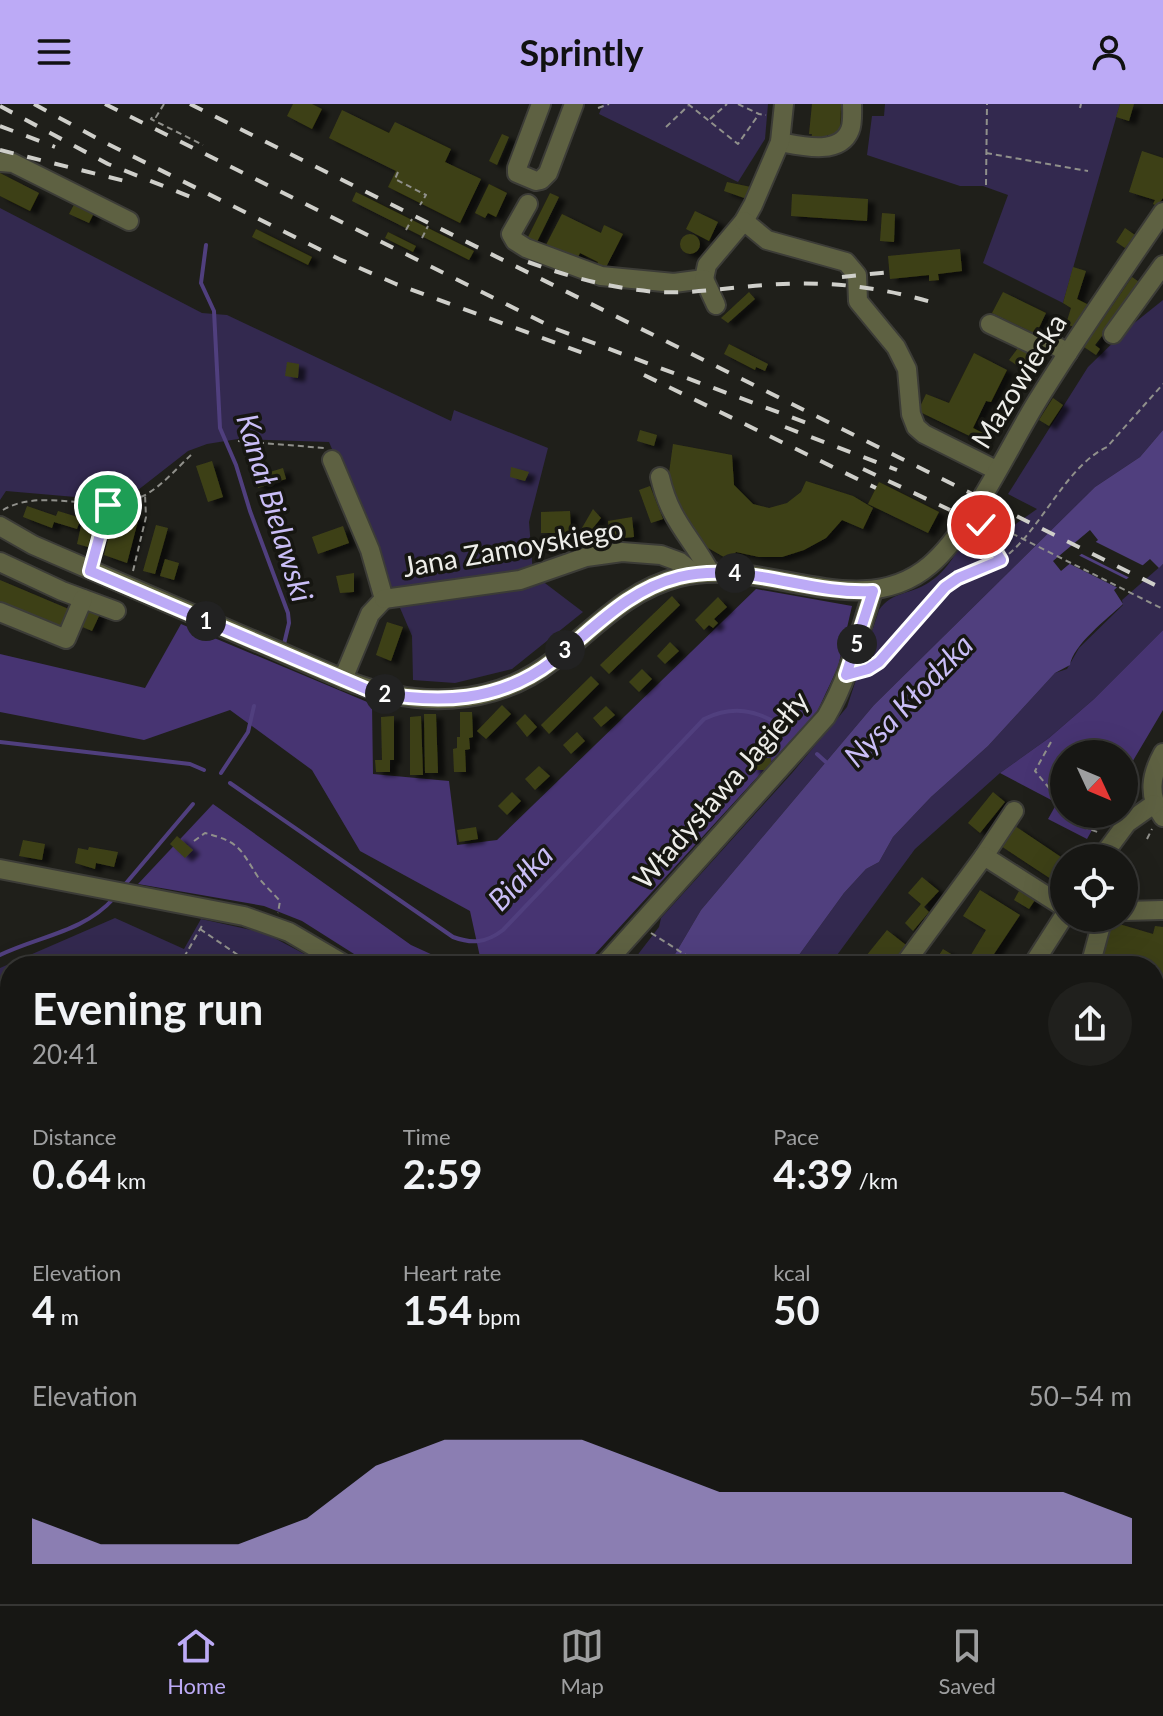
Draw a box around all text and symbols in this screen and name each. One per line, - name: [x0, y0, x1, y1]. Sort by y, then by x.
- icon: menu: [32, 30, 76, 74]
- text: Sprintly: [520, 30, 643, 74]
- icon: person: [1087, 30, 1131, 74]
- street label: Mazowiecka: [963, 307, 1073, 454]
- water label: Kanał Bielawski: [230, 409, 322, 606]
- pin: [74, 471, 142, 539]
- icon: arrive: [86, 483, 130, 527]
- pin: [947, 491, 1015, 559]
- icon: check: [959, 503, 1003, 547]
- street label: Jana Zamoyskiego: [400, 511, 626, 583]
- pin: 4: [715, 553, 755, 593]
- text: 4: [729, 559, 741, 586]
- pin: 1: [186, 601, 226, 641]
- text: 1: [200, 607, 212, 634]
- pin: 5: [837, 624, 877, 664]
- water label: Nysa Kłodzka: [836, 626, 979, 773]
- pin: 3: [545, 630, 585, 670]
- text: 5: [851, 630, 863, 657]
- text: 3: [559, 636, 571, 663]
- pin: 2: [365, 674, 405, 714]
- text: 2: [379, 680, 391, 707]
- street label: Władysława Jagiełły: [625, 683, 816, 895]
- north arrow: [1050, 740, 1138, 828]
- map controls: [1050, 740, 1138, 932]
- water label: Białka: [480, 836, 559, 917]
- button: locate: [1050, 844, 1138, 932]
- text: Evening run: [32, 982, 263, 1034]
- button: share: [1048, 982, 1132, 1066]
- text: 20:41: [32, 1038, 99, 1070]
- text: Distance: [32, 1123, 116, 1150]
- text: Time: [403, 1123, 451, 1150]
- text: Pace: [773, 1123, 819, 1150]
- text: 0.64: [32, 1150, 111, 1198]
- text: 2:59: [403, 1150, 483, 1198]
- text: 4:39: [773, 1150, 853, 1198]
- text: km: [111, 1167, 146, 1194]
- text: /km: [853, 1167, 898, 1194]
- text: Elevation: [32, 1259, 121, 1286]
- text: Heart rate: [403, 1259, 501, 1286]
- text: kcal: [773, 1259, 811, 1286]
- text: 4: [32, 1286, 55, 1334]
- text: 154: [403, 1286, 472, 1334]
- text: 50: [773, 1286, 820, 1334]
- text: m: [55, 1303, 79, 1330]
- text: bpm: [472, 1303, 521, 1330]
- text: Elevation: [32, 1380, 138, 1412]
- text: 50–54 m: [1029, 1380, 1132, 1412]
- tab: Home: [167, 1624, 226, 1699]
- tab: Map: [560, 1624, 604, 1699]
- tab: Saved: [938, 1624, 996, 1699]

